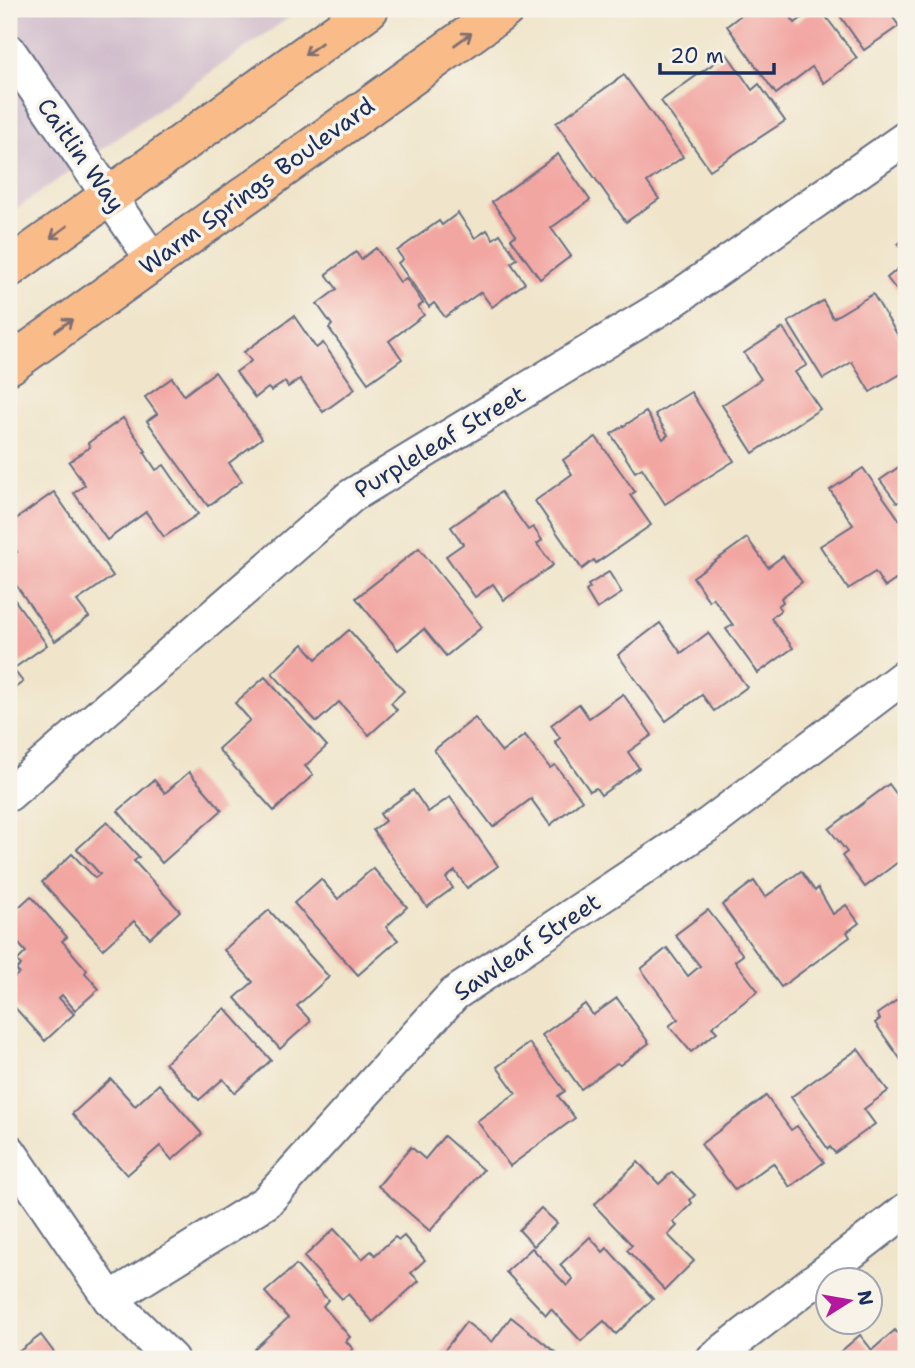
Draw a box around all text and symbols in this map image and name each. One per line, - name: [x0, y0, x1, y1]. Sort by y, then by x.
- one-way arrow: [453, 32, 472, 46]
- scale bar: [660, 32, 773, 76]
- one-way arrow: [304, 41, 323, 56]
- text: 20 m: [670, 42, 724, 70]
- street label: Warm Springs Boulevard: [133, 90, 381, 282]
- street label: Caitlin Way: [30, 91, 132, 219]
- one-way arrow: [50, 225, 69, 239]
- one-way arrow: [54, 317, 73, 332]
- street label: Purpleleaf Street: [348, 378, 532, 506]
- street label: Sawleaf Street: [447, 886, 607, 1008]
- north arrow: [814, 1266, 884, 1336]
- text: N: [851, 1288, 879, 1308]

